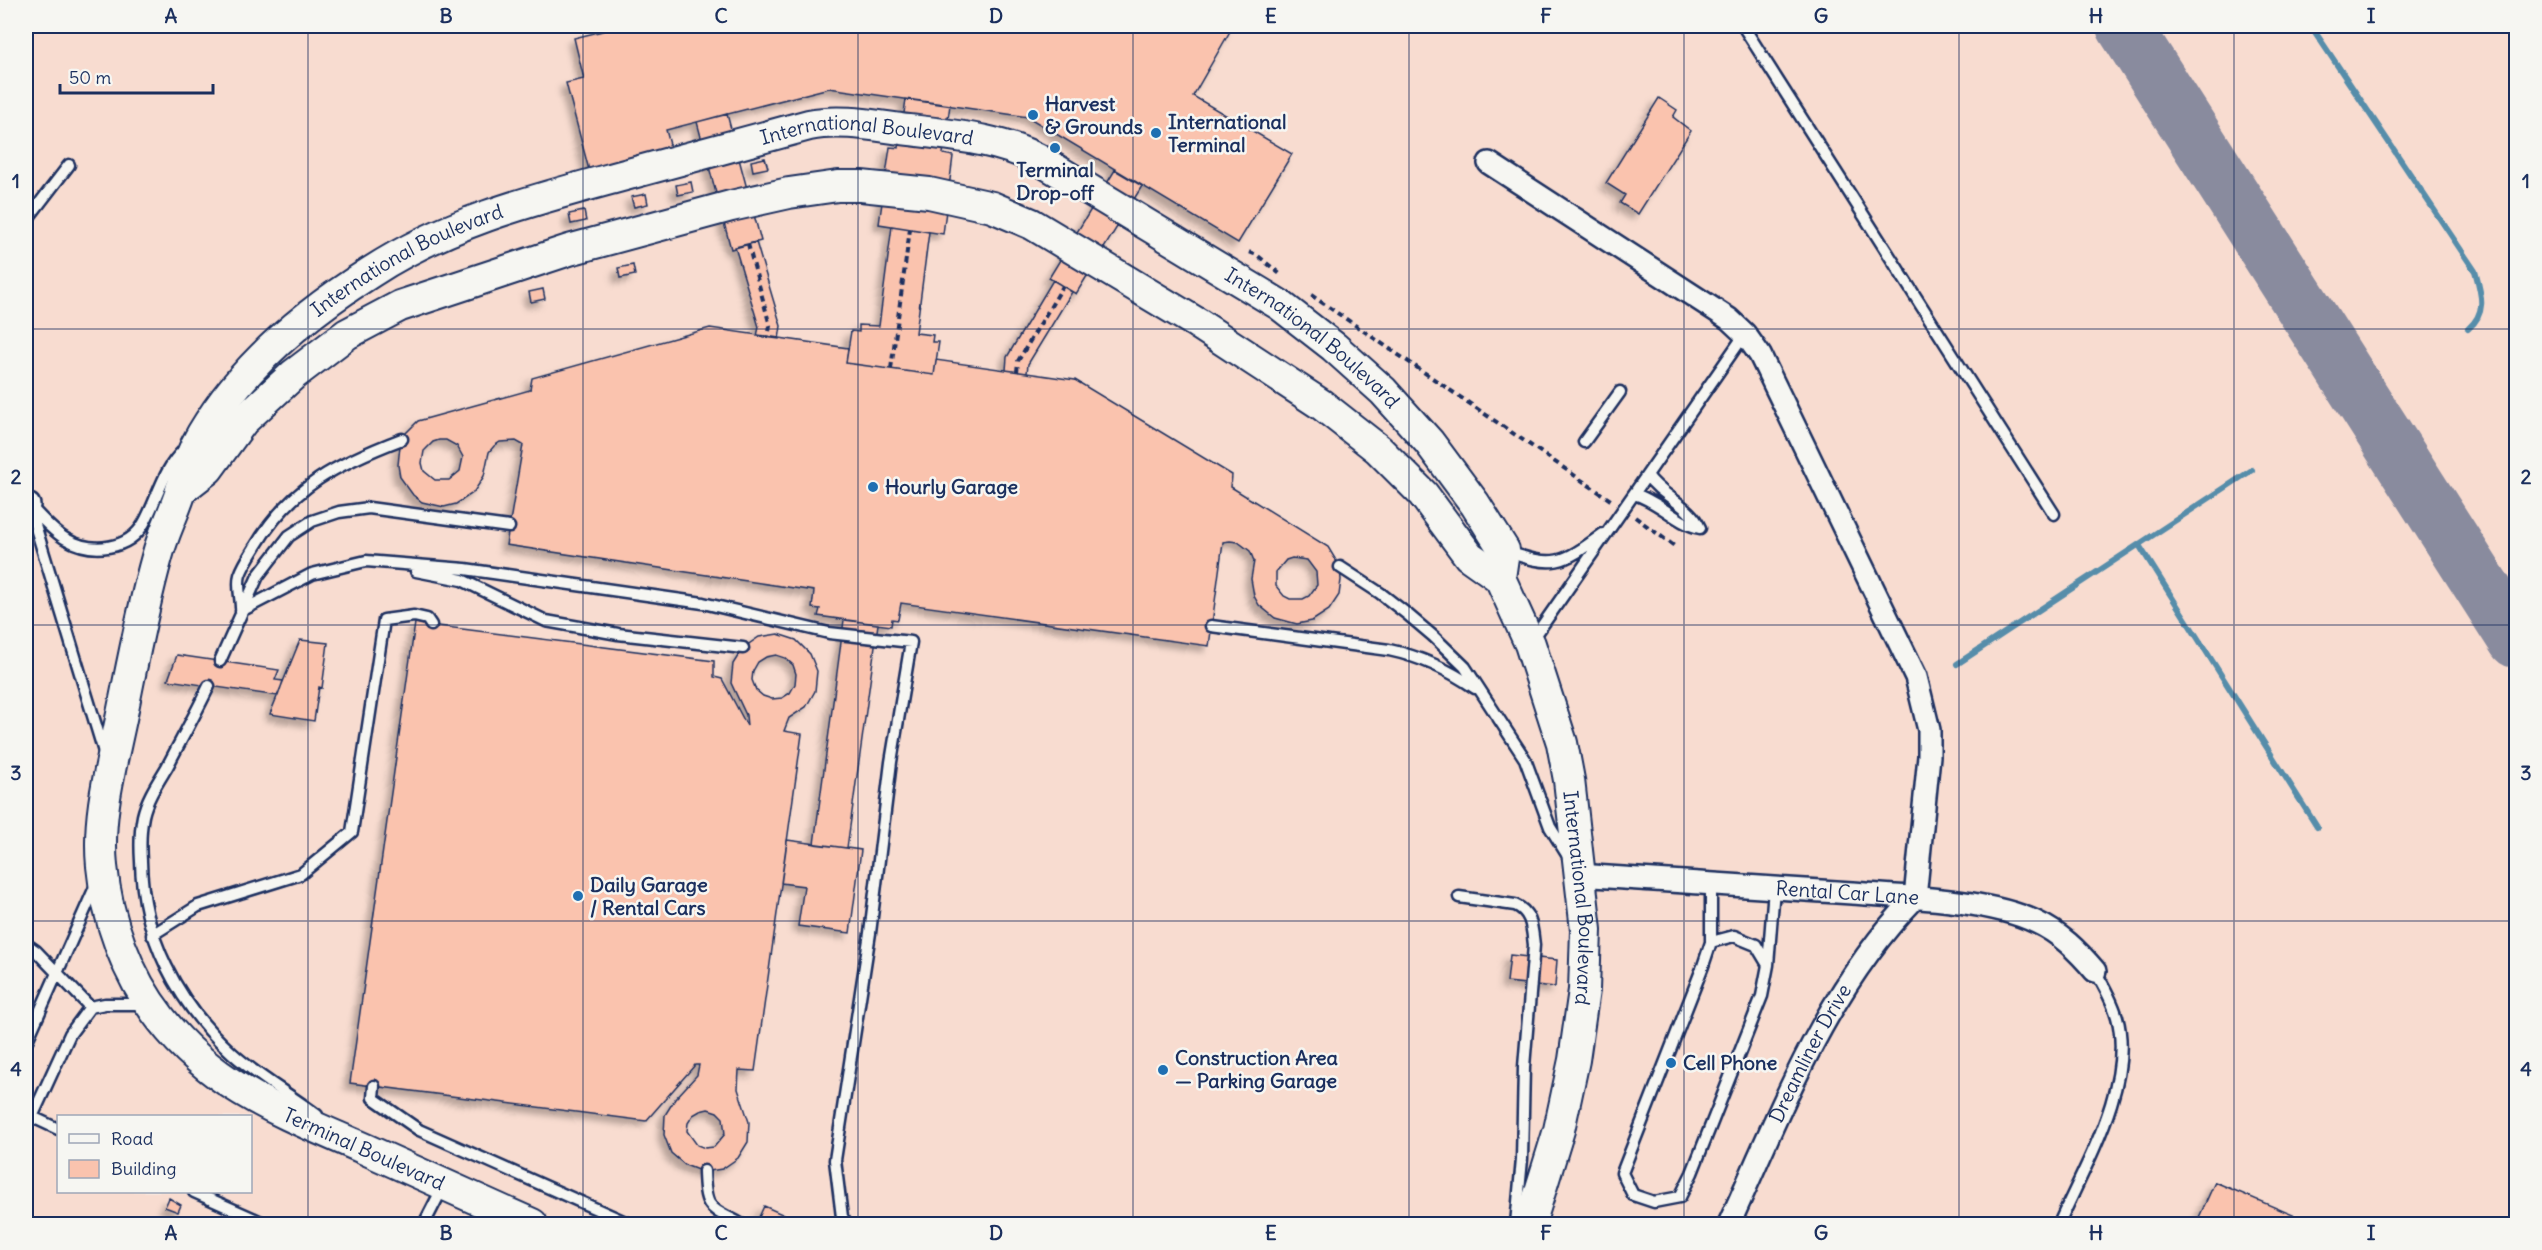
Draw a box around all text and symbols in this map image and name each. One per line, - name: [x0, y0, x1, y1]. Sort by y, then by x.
- text: A: [165, 3, 178, 28]
- text: B: [439, 3, 453, 28]
- text: C: [714, 3, 728, 28]
- text: D: [989, 3, 1003, 28]
- text: E: [1265, 3, 1277, 28]
- text: F: [1540, 3, 1552, 28]
- text: G: [1814, 3, 1828, 28]
- text: H: [2089, 3, 2103, 28]
- text: I: [2367, 3, 2376, 28]
- scale bar: [60, 57, 213, 95]
- text: 50 m: [69, 66, 111, 89]
- place label: Harvest & Grounds: [1045, 91, 1143, 139]
- marker: Harvest & Grounds: [1026, 108, 1040, 122]
- street label: International Boulevard: [757, 109, 976, 150]
- place label: International Terminal: [1168, 109, 1286, 157]
- marker: International Terminal: [1149, 126, 1163, 140]
- marker: Terminal Drop-off: [1048, 141, 1062, 155]
- place label: Terminal Drop-off: [1016, 157, 1095, 205]
- text: 1: [12, 168, 20, 193]
- text: 1: [2522, 168, 2530, 193]
- street label: International Boulevard: [306, 198, 506, 322]
- street label: International Boulevard: [1221, 262, 1405, 413]
- text: 2: [11, 464, 22, 489]
- text: 2: [2521, 464, 2532, 489]
- place label: Hourly Garage: [885, 474, 1018, 499]
- marker: Hourly Garage: [866, 480, 880, 494]
- text: 3: [10, 760, 22, 785]
- text: 3: [2520, 760, 2532, 785]
- street label: International Boulevard: [1558, 789, 1599, 1007]
- place label: Daily Garage / Rental Cars: [590, 872, 708, 920]
- street label: Rental Car Lane: [1775, 875, 1920, 910]
- marker: Daily Garage / Rental Cars: [571, 889, 585, 903]
- street label: Dreamliner Drive: [1763, 979, 1856, 1126]
- place label: Construction Area — Parking Garage: [1175, 1045, 1339, 1093]
- place label: Cell Phone: [1683, 1050, 1778, 1075]
- text: 4: [10, 1056, 22, 1081]
- marker: Cell Phone: [1664, 1056, 1678, 1070]
- text: 4: [2520, 1056, 2532, 1081]
- marker: Construction Area — Parking Garage: [1156, 1063, 1170, 1077]
- street label: Terminal Boulevard: [280, 1102, 449, 1195]
- legend: [57, 1115, 252, 1193]
- text: Road: [111, 1127, 154, 1150]
- text: Building: [111, 1157, 176, 1180]
- text: A: [165, 1220, 178, 1245]
- text: B: [439, 1220, 453, 1245]
- text: C: [714, 1220, 728, 1245]
- text: D: [989, 1220, 1003, 1245]
- text: E: [1265, 1220, 1277, 1245]
- text: F: [1540, 1220, 1552, 1245]
- text: G: [1814, 1220, 1828, 1245]
- text: H: [2089, 1220, 2103, 1245]
- text: I: [2367, 1220, 2376, 1245]

